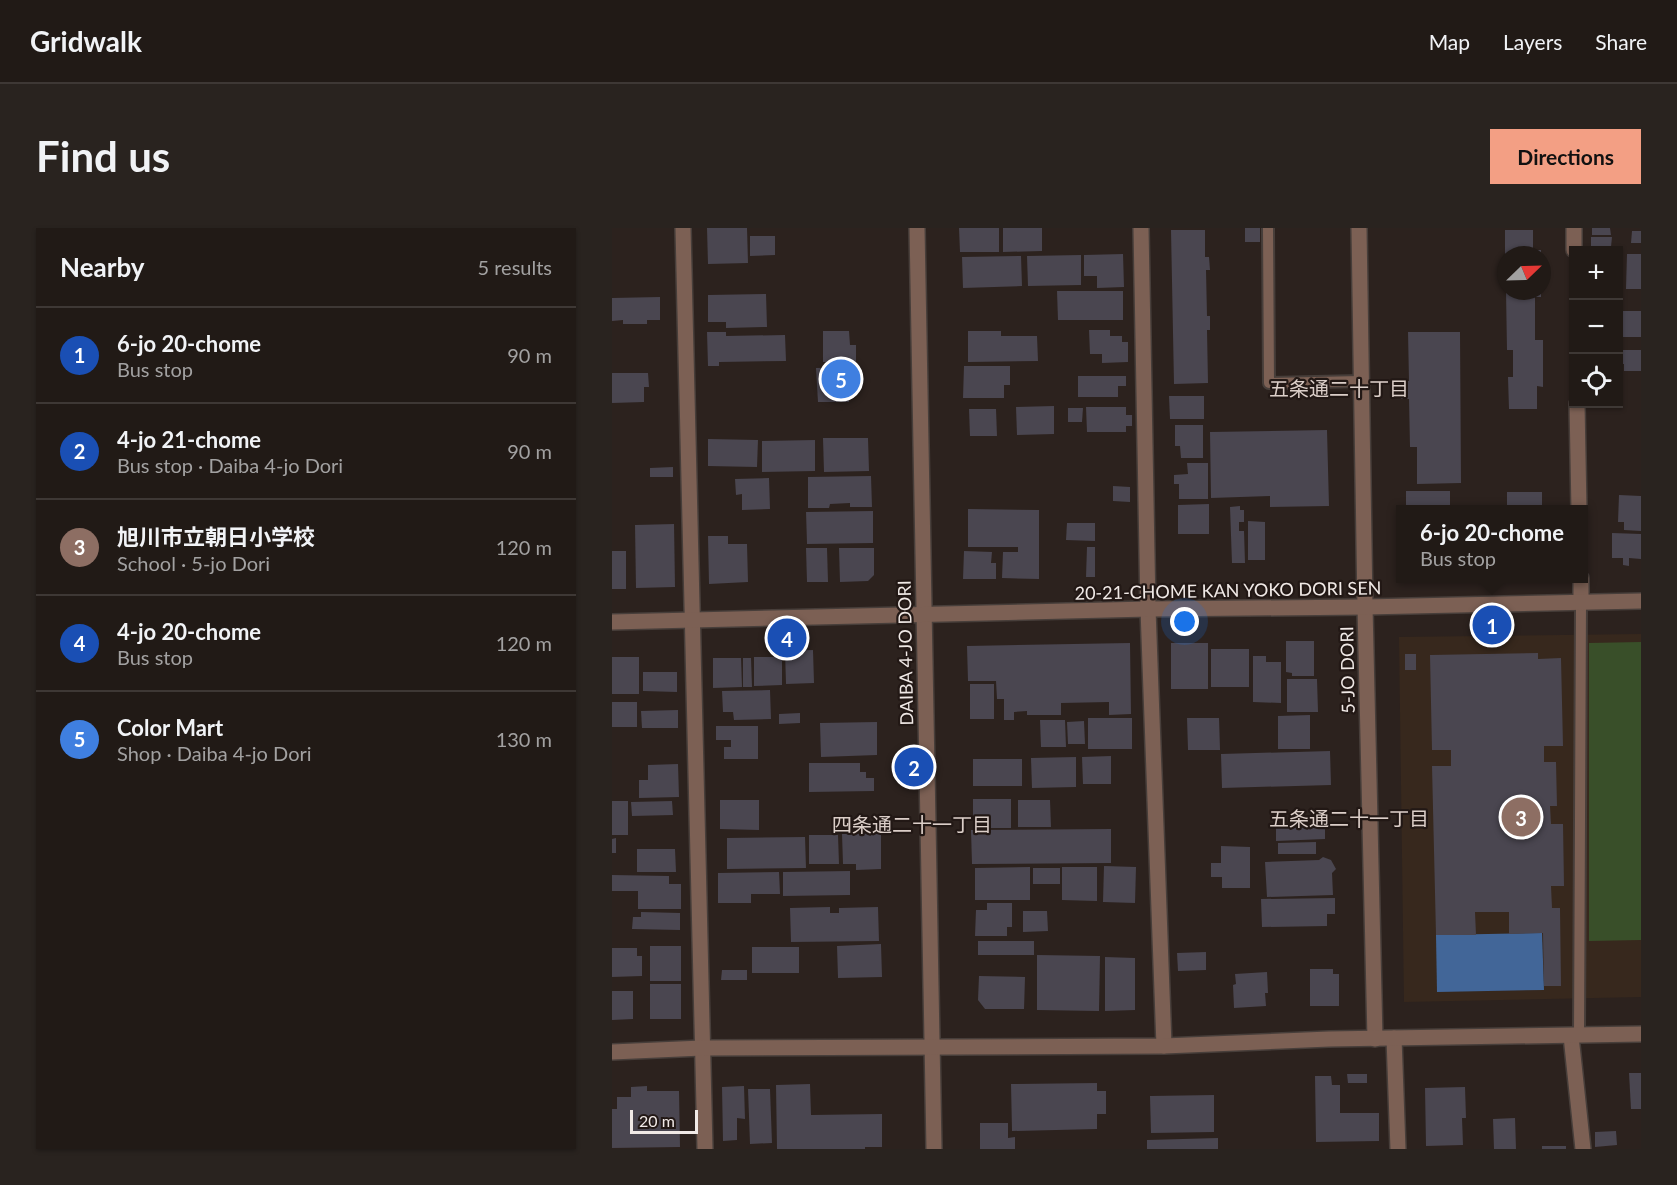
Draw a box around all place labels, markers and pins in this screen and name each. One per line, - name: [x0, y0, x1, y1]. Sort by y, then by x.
- pin: 5: [822, 356, 860, 402]
- pin: 1: [1472, 602, 1512, 648]
- pin: 4: [768, 616, 807, 660]
- pin: 2: [894, 744, 934, 790]
- pin: 3: [1502, 794, 1540, 840]

